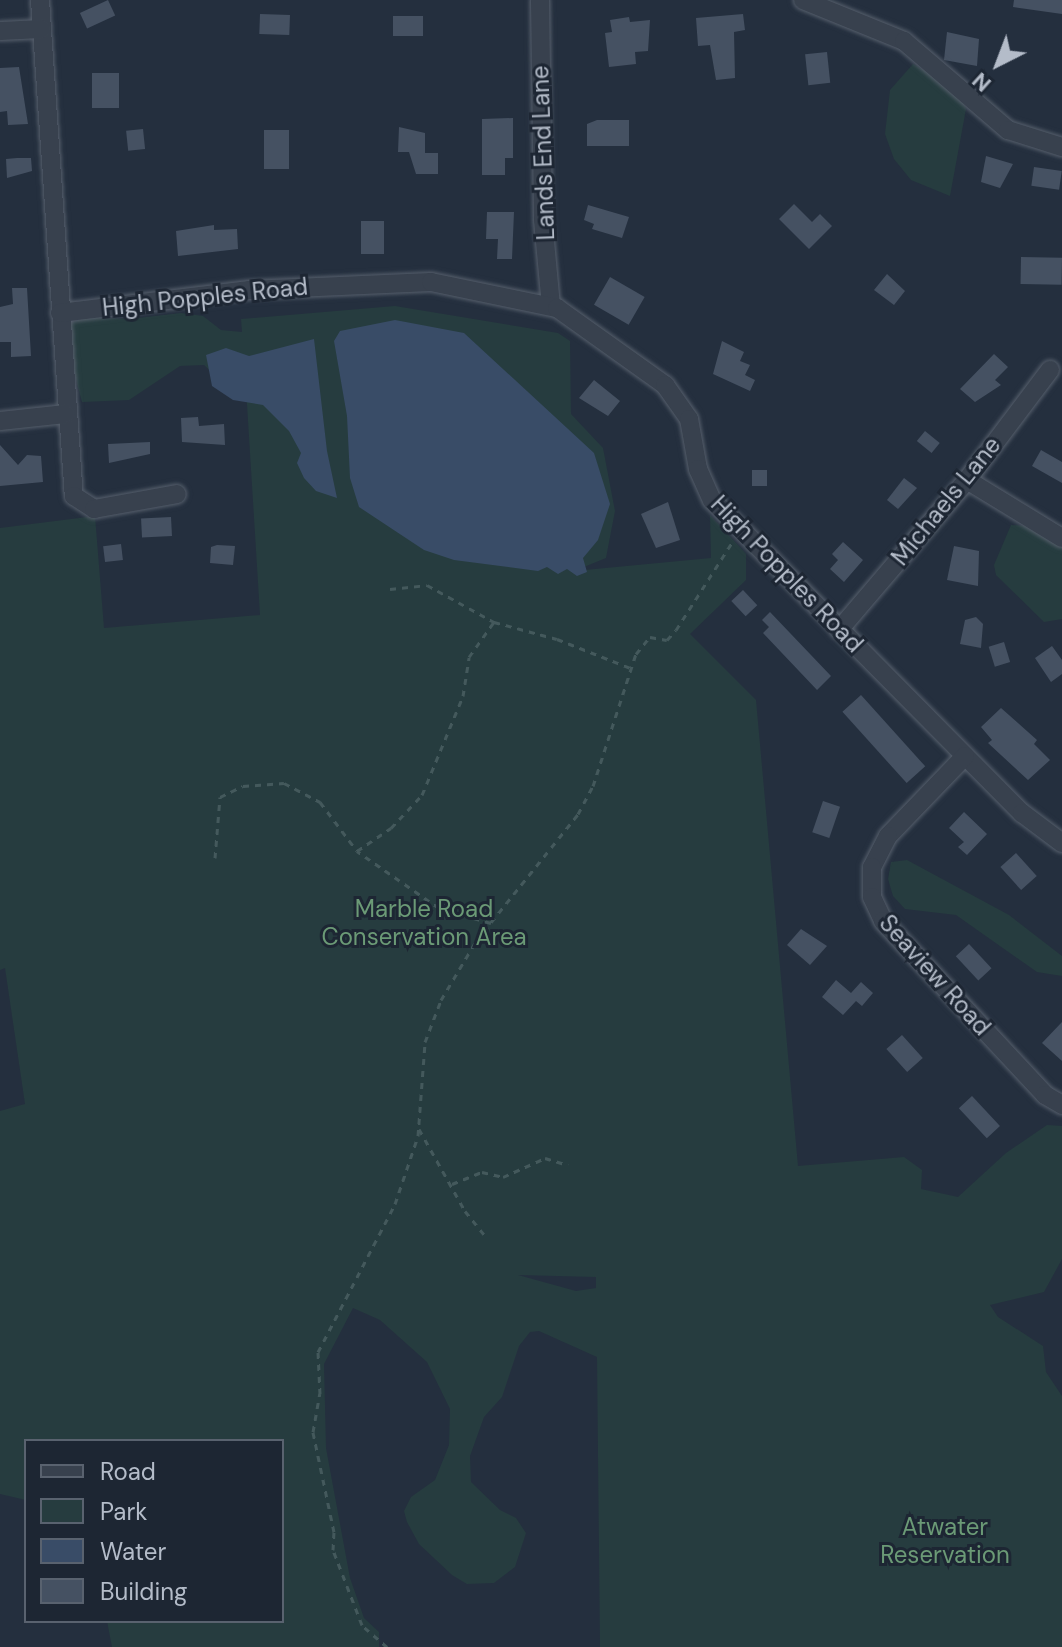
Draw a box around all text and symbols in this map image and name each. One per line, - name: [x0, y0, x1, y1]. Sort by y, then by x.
- north arrow: [958, 24, 1038, 104]
- street label: Lands End Lane: [526, 65, 560, 241]
- text: N: [966, 66, 997, 98]
- street label: High Popples Road: [101, 272, 309, 322]
- street label: Michaels Lane: [885, 431, 1007, 571]
- street label: High Popples Road: [705, 490, 869, 658]
- park label: Marble Road Conservation Area: [321, 895, 527, 951]
- street label: Seaview Road: [873, 909, 997, 1041]
- legend: [24, 1439, 284, 1623]
- text: Road: [100, 1456, 156, 1487]
- text: Park: [100, 1496, 147, 1527]
- park label: Atwater Reservation: [880, 1513, 1010, 1569]
- text: Water: [100, 1536, 166, 1567]
- text: Building: [100, 1576, 187, 1607]

